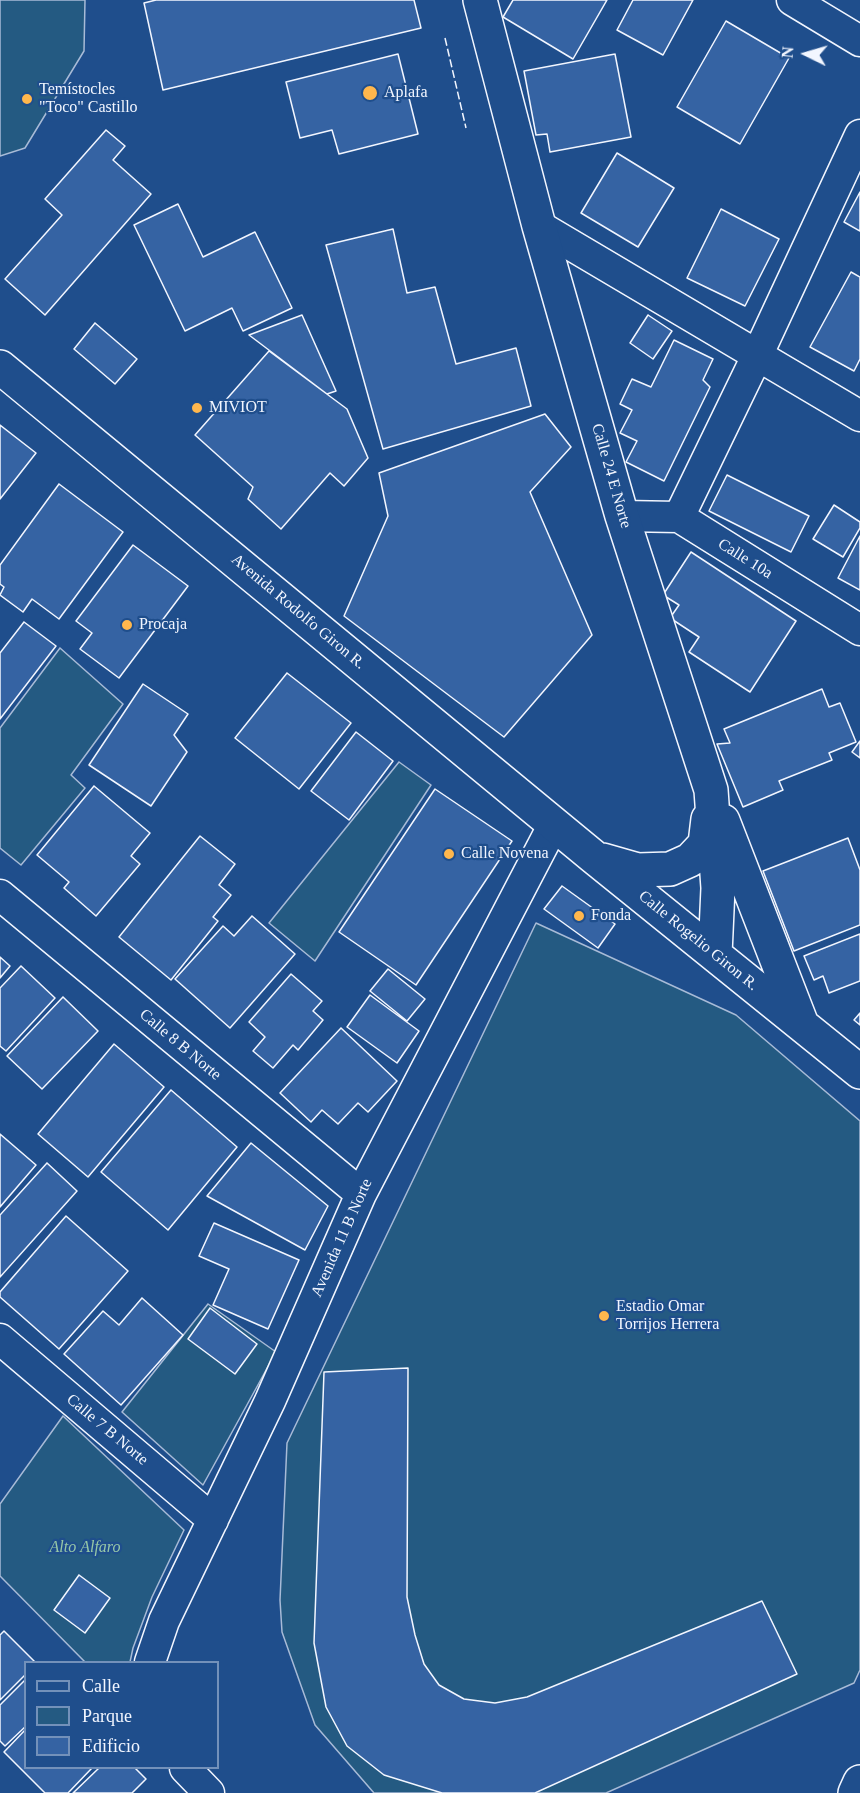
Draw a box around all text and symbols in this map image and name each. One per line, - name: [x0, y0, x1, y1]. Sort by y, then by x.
- north arrow: [776, 24, 836, 84]
- text: N: [779, 46, 797, 59]
- place label: Temístocles "Toco" Castillo: [39, 80, 138, 118]
- place label: Aplafa: [384, 83, 428, 103]
- marker: Aplafa: [361, 84, 379, 102]
- marker: Temístocles "Toco" Castillo: [20, 92, 34, 106]
- place label: MIVIOT: [209, 398, 267, 418]
- marker: MIVIOT: [190, 401, 204, 415]
- street label: Calle 24 E Norte: [587, 421, 635, 531]
- street label: Calle 10a: [714, 535, 776, 583]
- street label: Avenida Rodolfo Giron R.: [227, 550, 369, 674]
- place label: Procaja: [139, 615, 187, 635]
- marker: Procaja: [120, 618, 134, 632]
- place label: Calle Novena: [461, 844, 549, 864]
- marker: Calle Novena: [442, 847, 456, 861]
- street label: Calle Rogelio Giron R.: [634, 887, 762, 995]
- place label: Fonda: [591, 906, 631, 926]
- marker: Fonda: [572, 909, 586, 923]
- street label: Calle 8 B Norte: [135, 1005, 225, 1085]
- street label: Avenida 11 B Norte: [307, 1176, 377, 1300]
- place label: Estadio Omar Torrijos Herrera: [616, 1297, 719, 1335]
- marker: Estadio Omar Torrijos Herrera: [597, 1309, 611, 1323]
- street label: Calle 7 B Norte: [62, 1390, 152, 1470]
- park label: Alto Alfaro: [50, 1538, 120, 1558]
- legend: [24, 1661, 219, 1769]
- text: Calle: [82, 1676, 120, 1696]
- text: Parque: [82, 1706, 132, 1726]
- text: Edificio: [82, 1736, 140, 1756]

